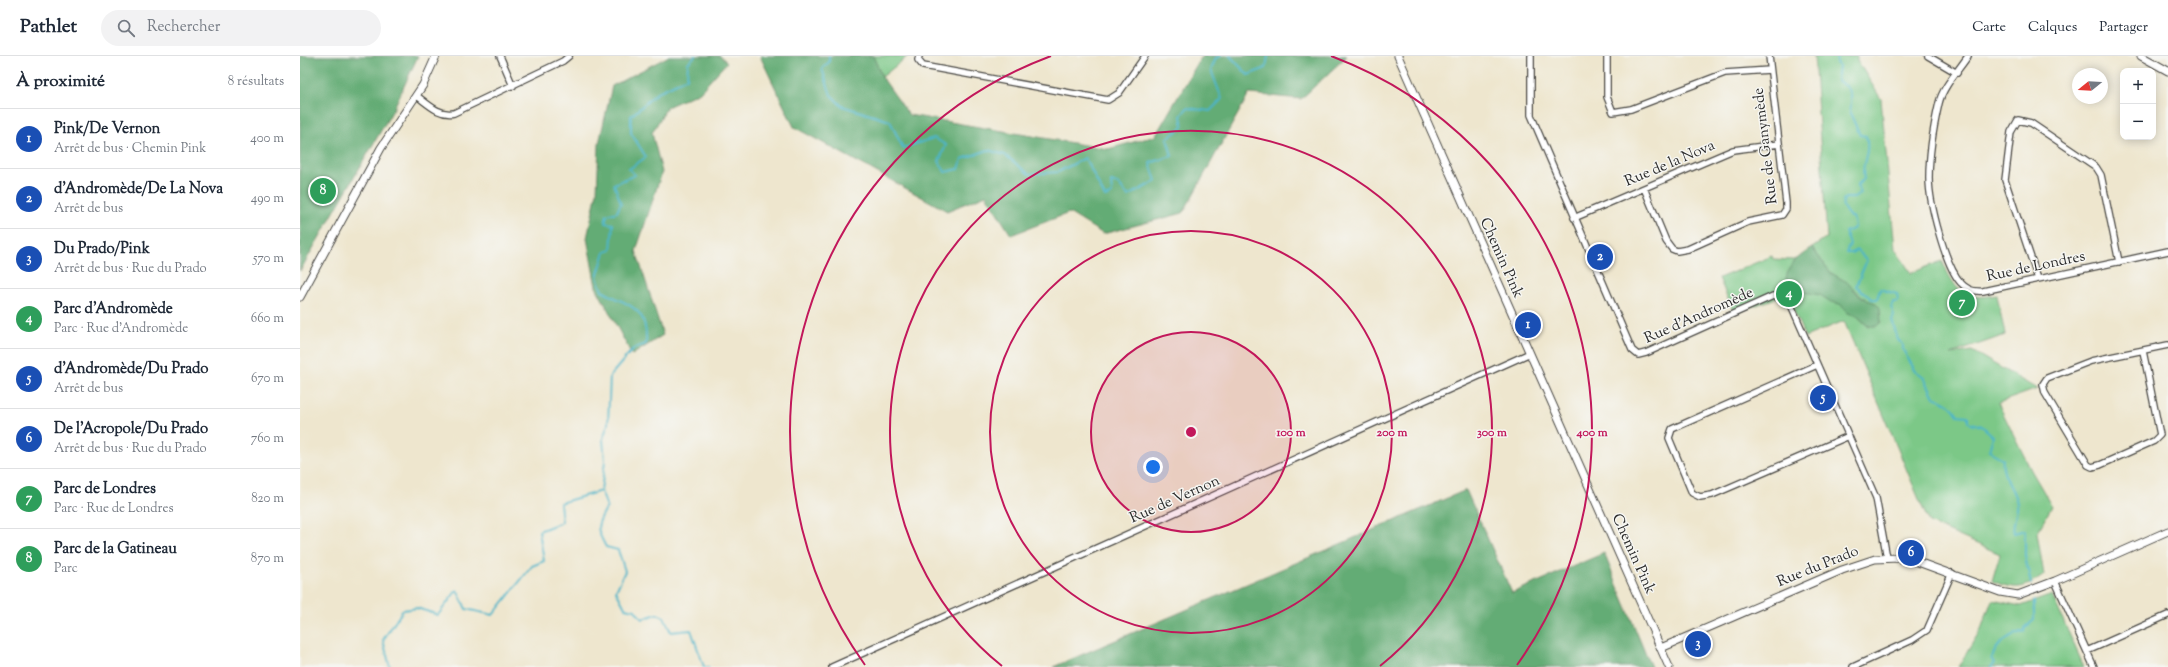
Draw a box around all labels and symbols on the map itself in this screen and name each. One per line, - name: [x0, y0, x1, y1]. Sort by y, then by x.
- north arrow: [2072, 68, 2108, 104]
- street label: Rue de Ganymède: [1748, 86, 1784, 206]
- street label: Rue de la Nova: [1622, 135, 1718, 192]
- pin: 8: [310, 176, 336, 206]
- street label: Chemin Pink: [1474, 214, 1528, 302]
- pin: 2: [1587, 242, 1613, 272]
- street label: Rue de Londres: [1985, 246, 2087, 288]
- pin: 4: [1776, 279, 1802, 309]
- street label: Rue d'Andromède: [1641, 283, 1757, 349]
- pin: 7: [1949, 288, 1975, 318]
- pin: 1: [1515, 310, 1541, 340]
- pin: 5: [1810, 383, 1836, 413]
- text: 100 m: [1275, 424, 1306, 442]
- text: 200 m: [1377, 424, 1407, 442]
- text: 300 m: [1477, 424, 1507, 442]
- text: 400 m: [1575, 424, 1608, 442]
- centre of rings: [1184, 425, 1198, 439]
- your location: [1143, 457, 1163, 477]
- street label: Rue de Vernon: [1127, 471, 1224, 529]
- street label: Chemin Pink: [1606, 510, 1660, 598]
- pin: 6: [1898, 538, 1924, 568]
- street label: Rue du Prado: [1774, 541, 1862, 593]
- pin: 3: [1685, 629, 1711, 659]

